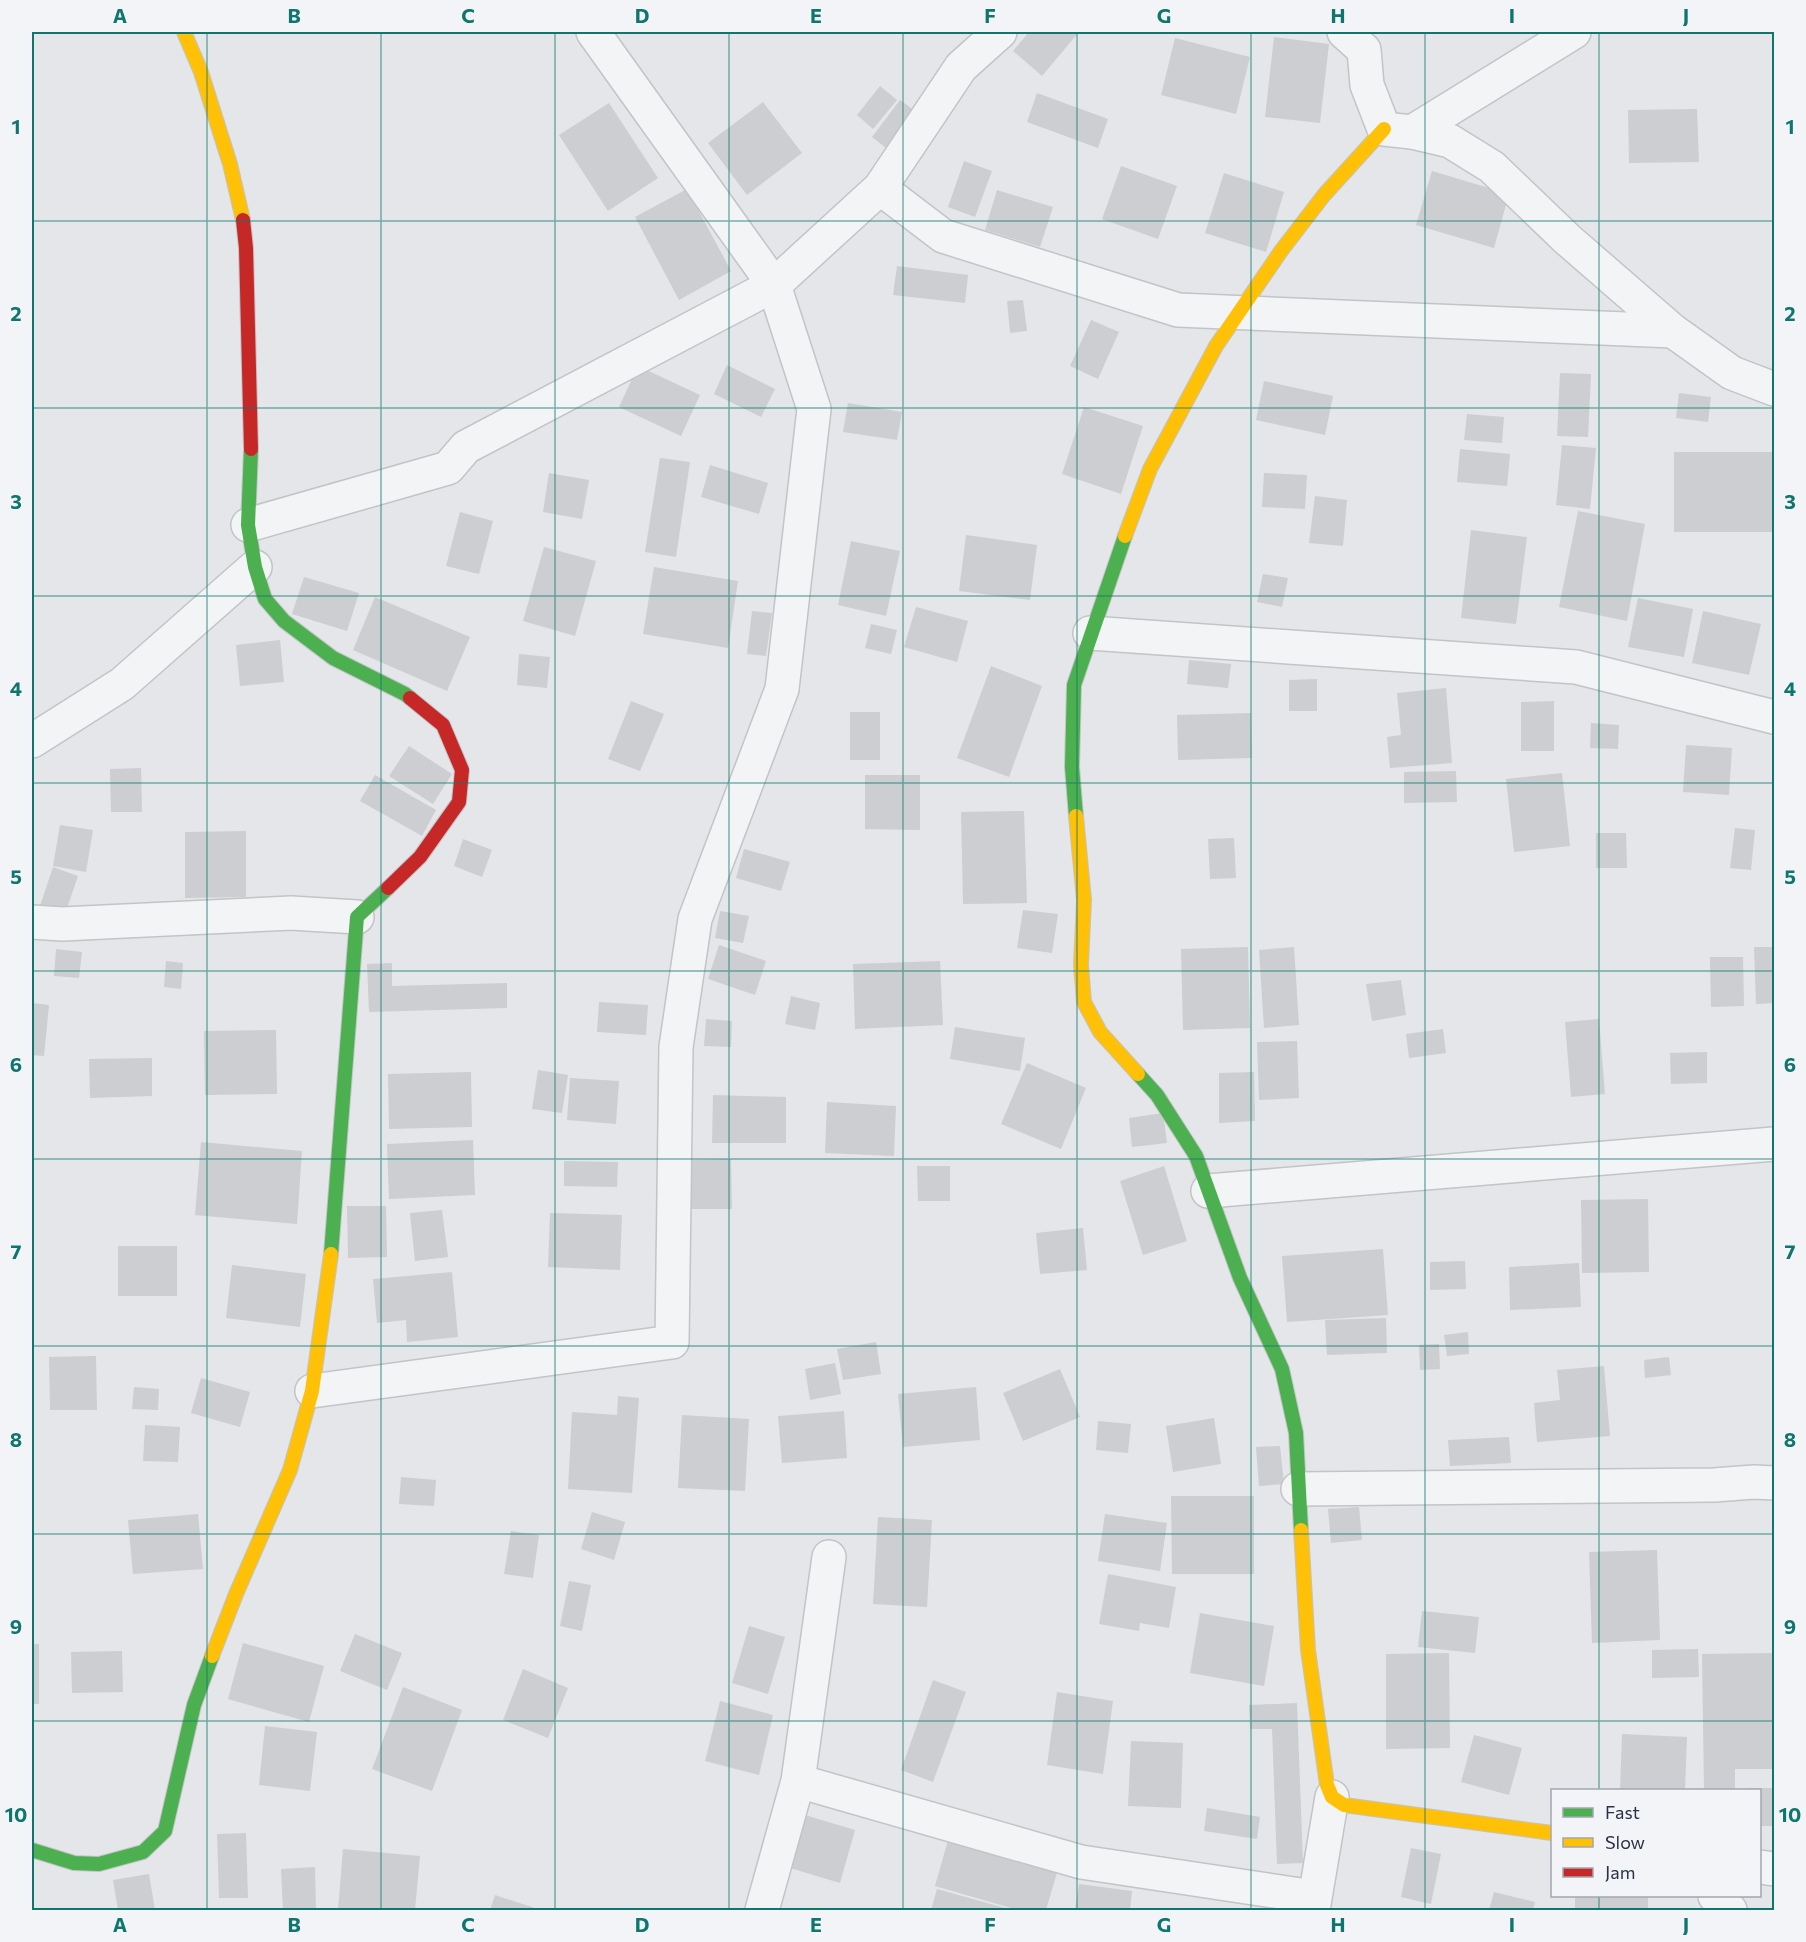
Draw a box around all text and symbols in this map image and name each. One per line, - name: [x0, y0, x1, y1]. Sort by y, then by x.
- text: A: [113, 3, 127, 27]
- text: B: [287, 3, 301, 27]
- text: C: [461, 3, 475, 27]
- text: D: [635, 3, 649, 27]
- text: E: [810, 3, 822, 27]
- text: F: [984, 3, 996, 27]
- text: G: [1157, 3, 1171, 27]
- text: H: [1331, 3, 1346, 27]
- text: I: [1509, 3, 1515, 27]
- text: J: [1683, 3, 1689, 27]
- text: 1: [11, 114, 21, 138]
- text: 1: [1785, 114, 1795, 138]
- text: 2: [10, 301, 22, 325]
- text: 2: [1784, 301, 1796, 325]
- text: 3: [10, 489, 22, 513]
- text: 3: [1784, 489, 1796, 513]
- text: 4: [10, 676, 22, 700]
- text: 4: [1784, 676, 1796, 700]
- text: 5: [10, 864, 22, 888]
- text: 5: [1784, 864, 1796, 888]
- text: 6: [10, 1052, 22, 1076]
- text: 6: [1784, 1052, 1796, 1076]
- text: 7: [11, 1239, 22, 1263]
- text: 7: [1785, 1239, 1796, 1263]
- text: 8: [10, 1427, 22, 1451]
- text: 8: [1784, 1427, 1796, 1451]
- text: 9: [10, 1614, 22, 1638]
- text: 9: [1784, 1614, 1796, 1638]
- legend: [1551, 1789, 1761, 1897]
- text: Fast: [1605, 1801, 1640, 1823]
- text: 10: [5, 1802, 27, 1826]
- text: 10: [1779, 1802, 1801, 1826]
- text: Slow: [1605, 1831, 1645, 1853]
- text: Jam: [1605, 1861, 1635, 1883]
- text: A: [113, 1912, 127, 1936]
- text: B: [287, 1912, 301, 1936]
- text: C: [461, 1912, 475, 1936]
- text: D: [635, 1912, 649, 1936]
- text: E: [810, 1912, 822, 1936]
- text: F: [984, 1912, 996, 1936]
- text: G: [1157, 1912, 1171, 1936]
- text: H: [1331, 1912, 1346, 1936]
- text: I: [1509, 1912, 1515, 1936]
- text: J: [1683, 1912, 1689, 1936]

